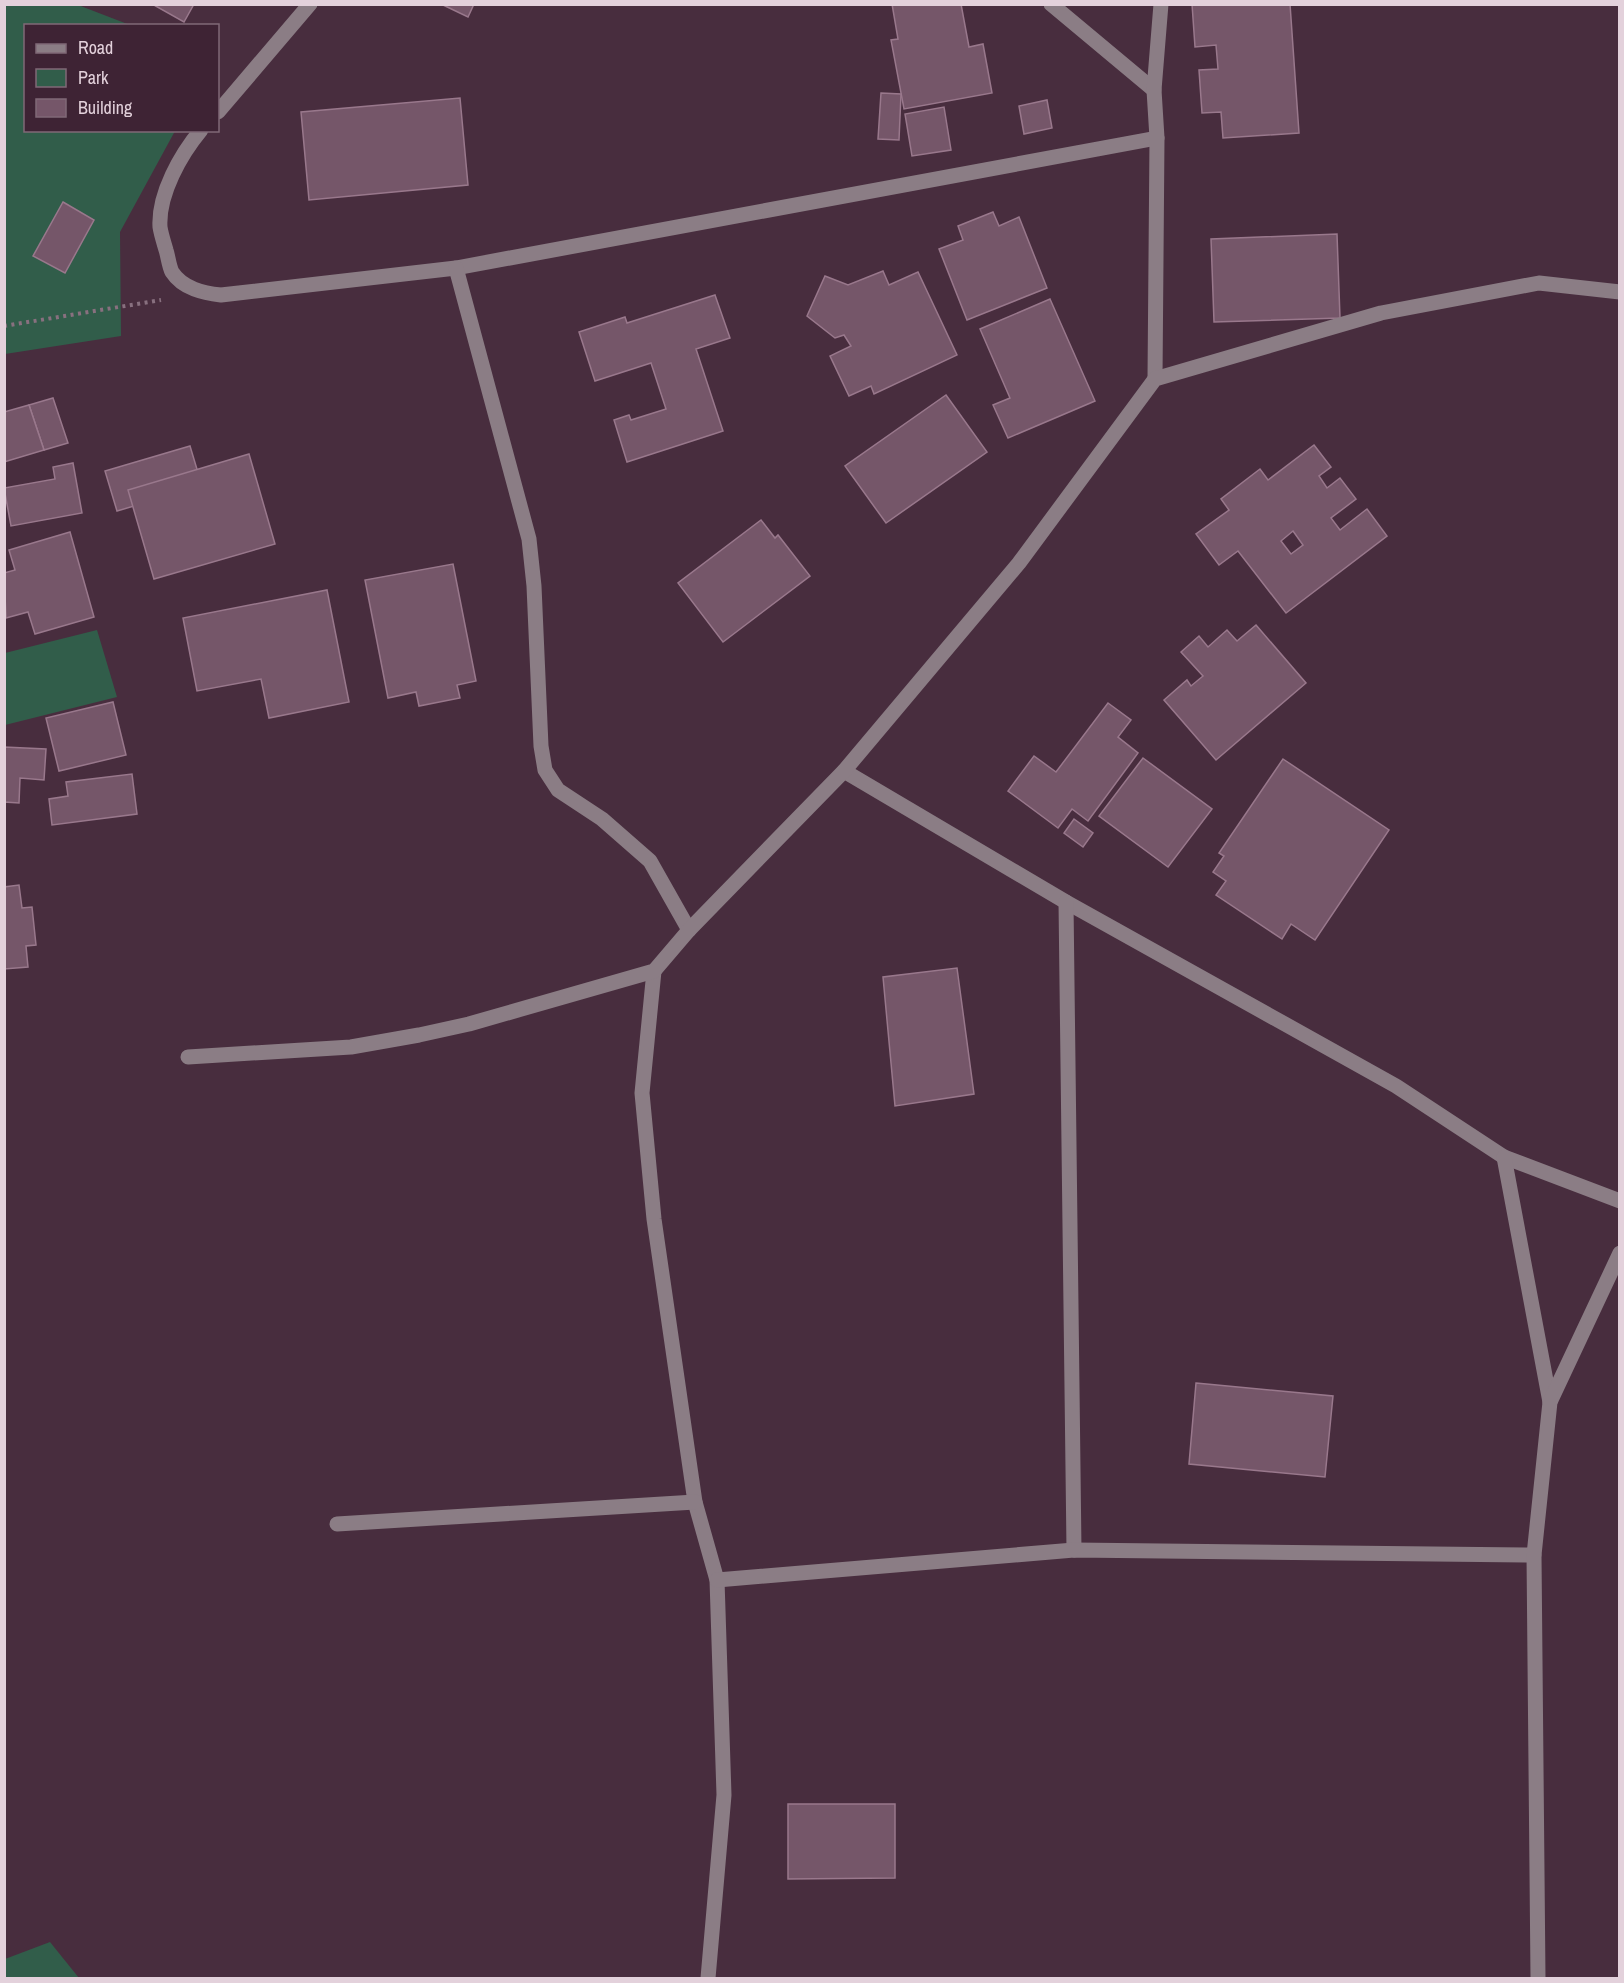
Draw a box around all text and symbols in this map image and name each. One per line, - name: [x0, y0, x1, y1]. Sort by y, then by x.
- legend: [24, 24, 219, 132]
- text: Road: [78, 35, 113, 60]
- text: Park: [78, 65, 109, 90]
- text: Building: [78, 95, 133, 120]

